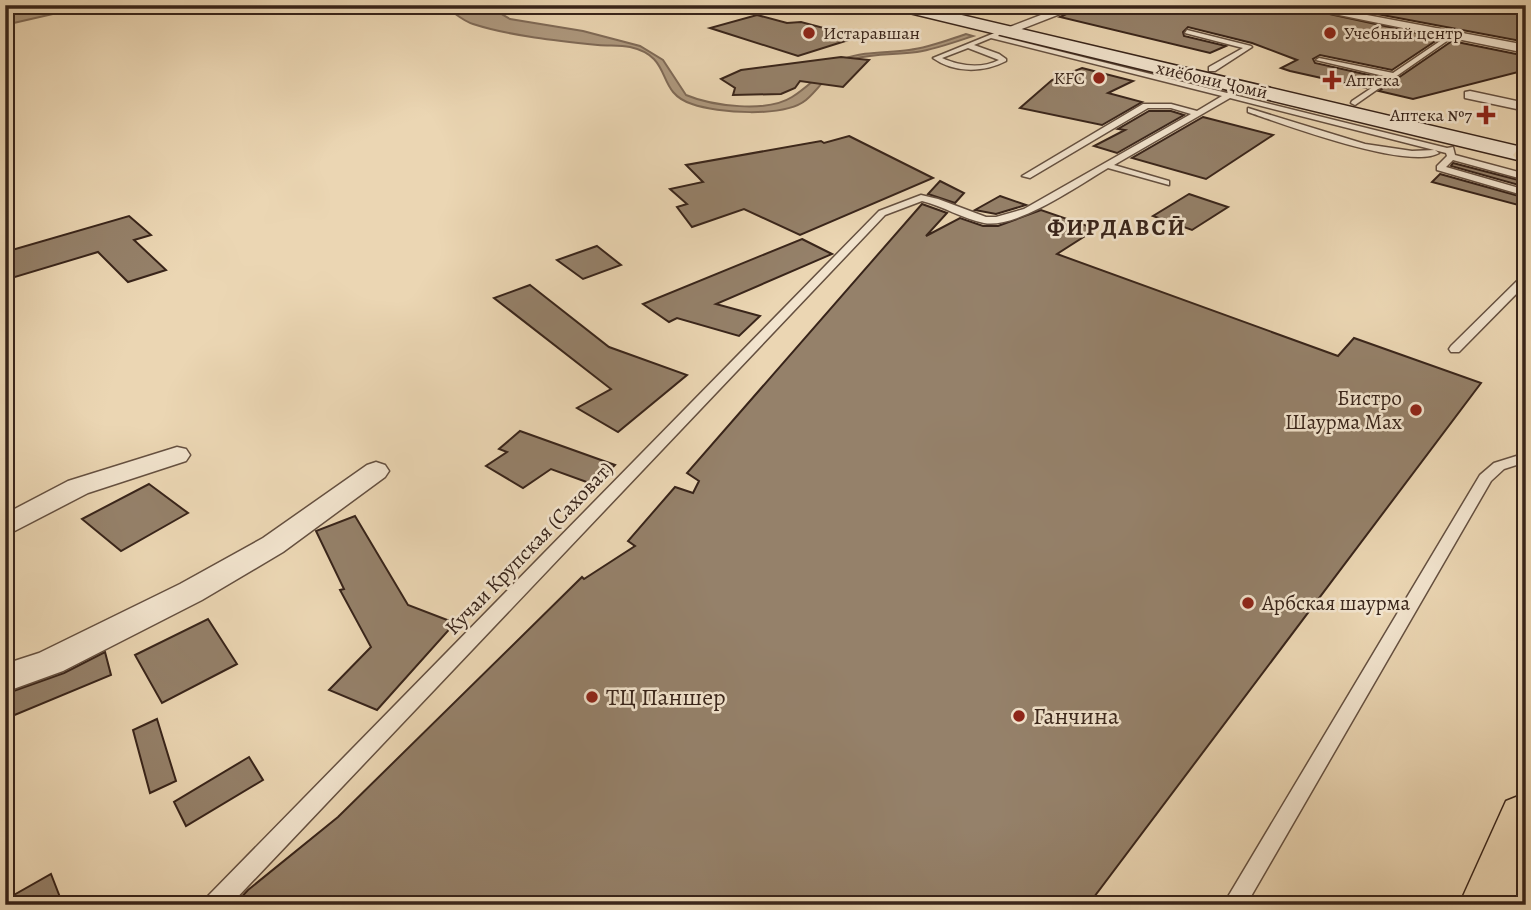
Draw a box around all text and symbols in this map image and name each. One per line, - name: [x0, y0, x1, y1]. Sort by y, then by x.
- place label: Истаравшан: [823, 21, 920, 45]
- place label: Учебный центр: [1344, 21, 1463, 45]
- marker: Истаравшан: [801, 25, 817, 41]
- marker: Учебный центр: [1322, 25, 1338, 41]
- street label: хиёбони Ҷомӣ: [1154, 56, 1270, 104]
- place label: KFC: [1053, 66, 1085, 90]
- place label: Аптека: [1345, 68, 1401, 92]
- marker: KFC: [1091, 70, 1107, 86]
- marker: Аптека: [1324, 72, 1340, 88]
- place label: Аптека №7: [1389, 103, 1472, 127]
- marker: Аптека №7: [1478, 107, 1494, 123]
- district label: ФИРДАВСӢ: [1047, 212, 1187, 243]
- place label: Бистро Шаурма Мax: [1285, 384, 1402, 436]
- marker: Бистро Шаурма Мax: [1408, 402, 1424, 418]
- street label: Кучаи Крупская (Саховат): [439, 455, 619, 641]
- place label: Арбская шаурма: [1261, 589, 1411, 617]
- marker: Арбская шаурма: [1240, 595, 1256, 611]
- place label: ТЦ Паншер: [606, 681, 726, 713]
- marker: ТЦ Паншер: [584, 689, 600, 705]
- place label: Ганчина: [1033, 700, 1119, 732]
- marker: Ганчина: [1011, 708, 1027, 724]

